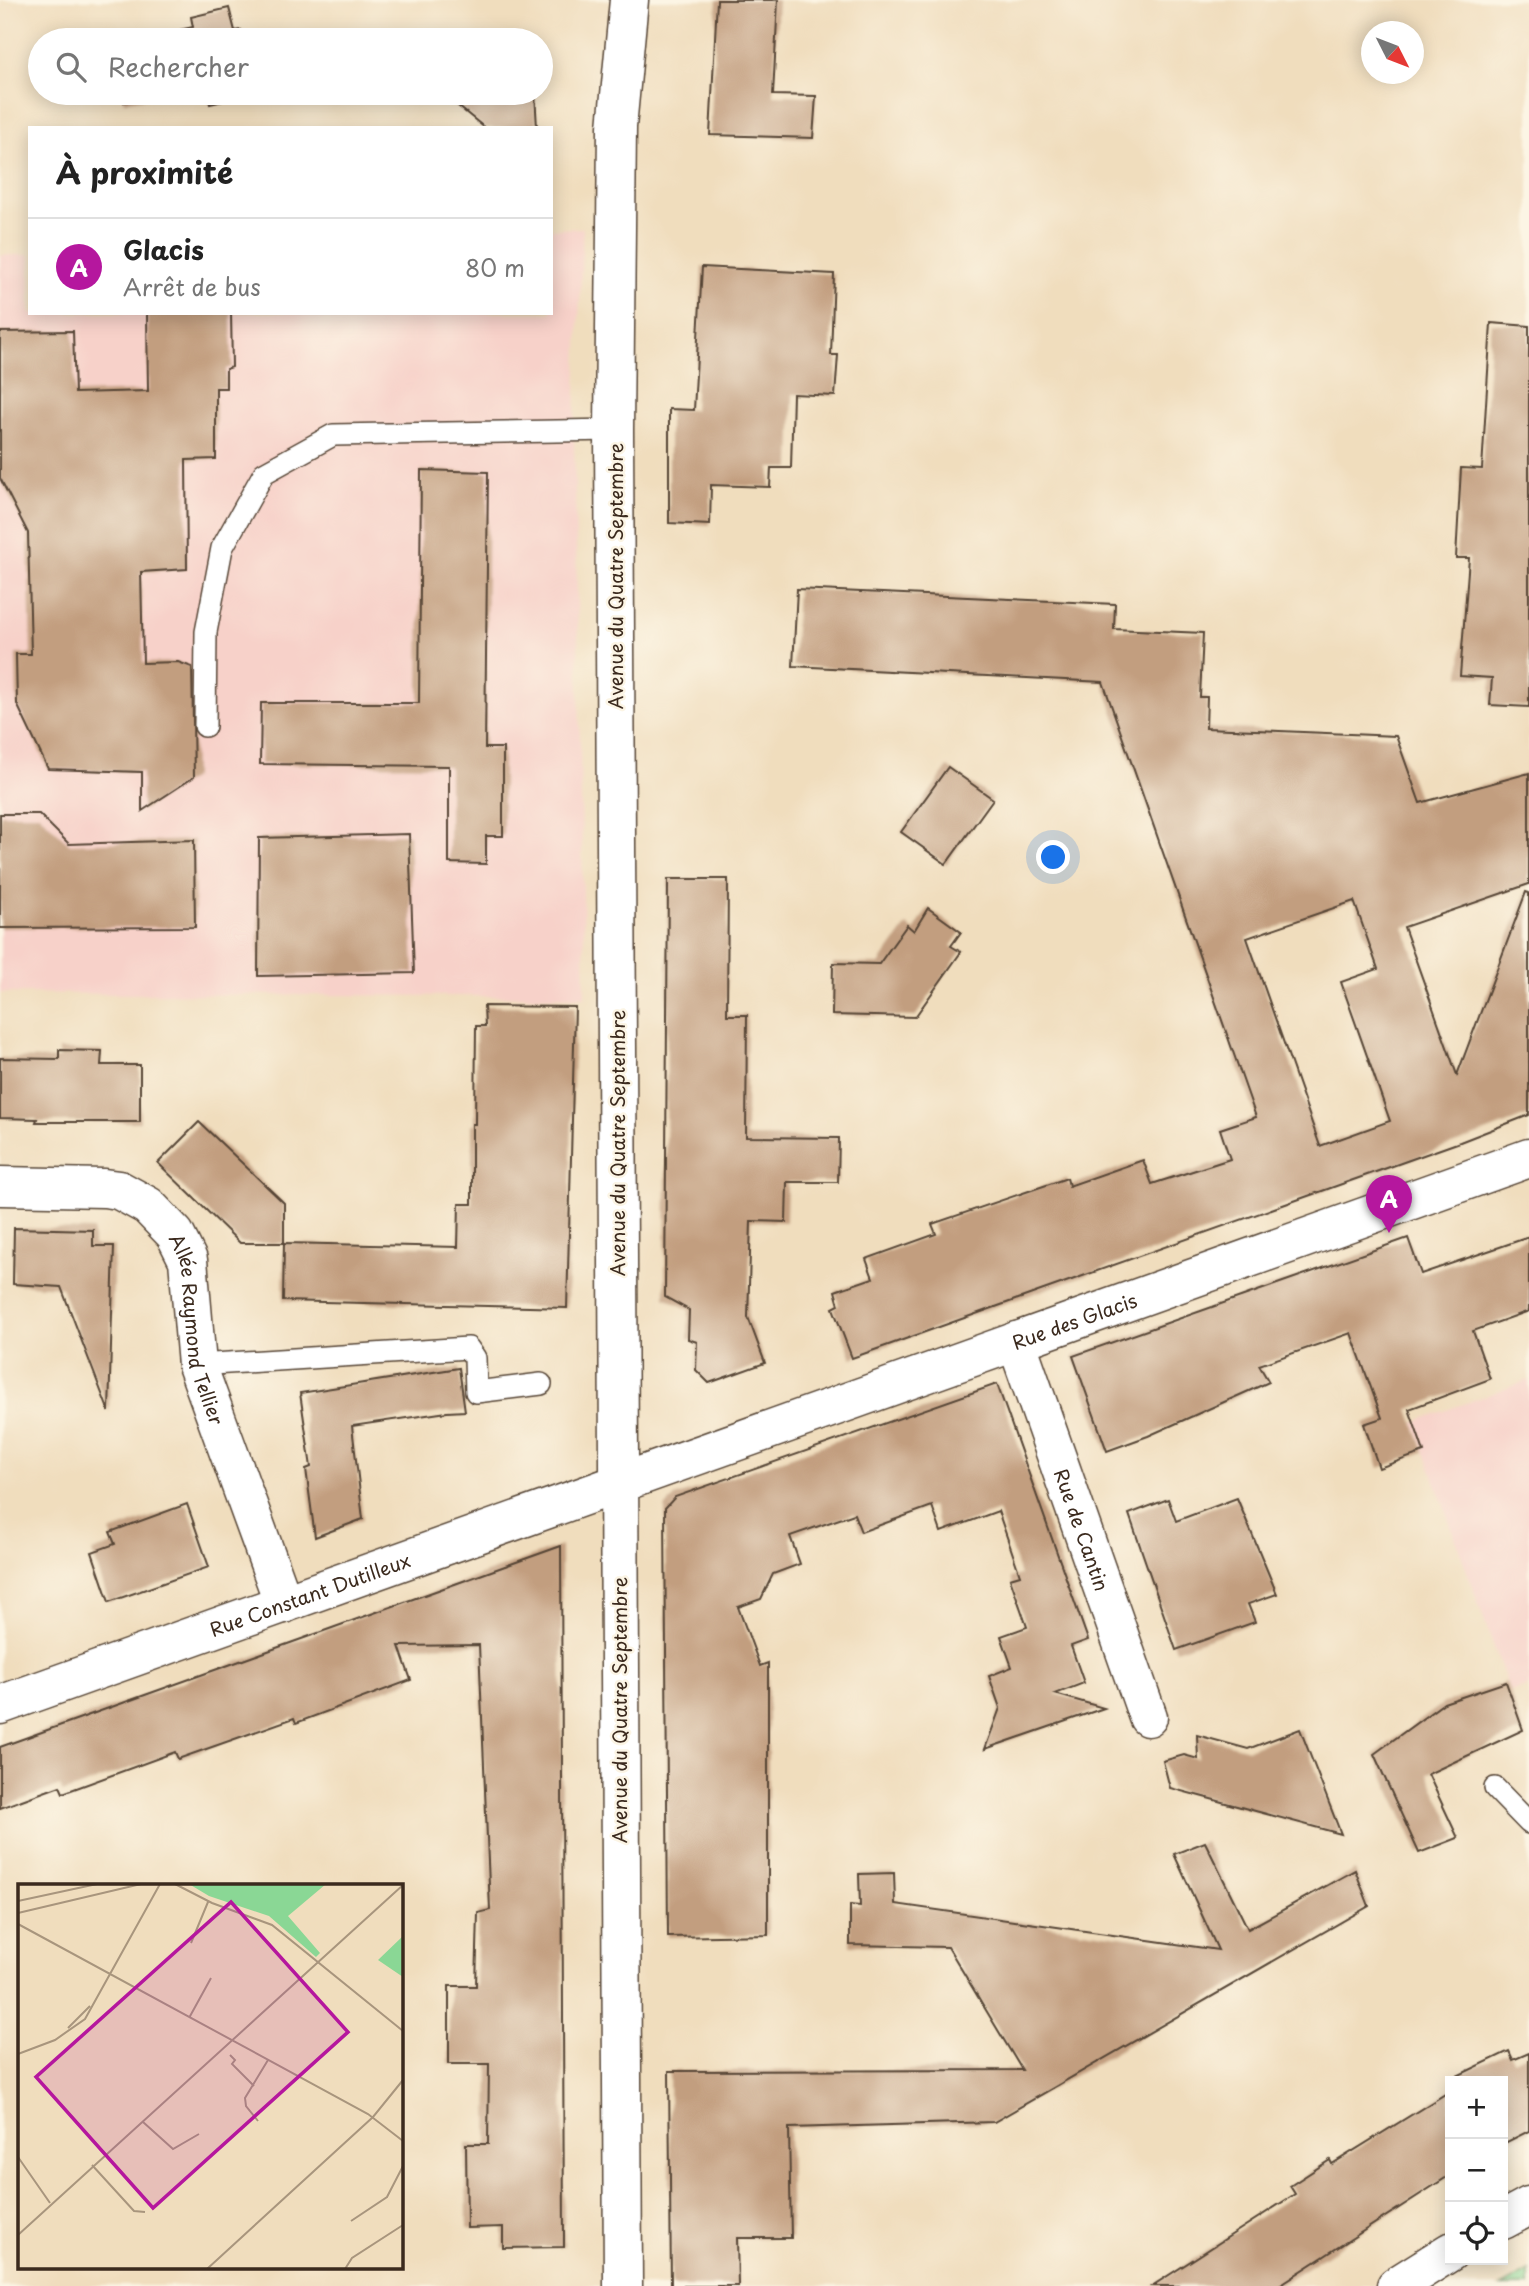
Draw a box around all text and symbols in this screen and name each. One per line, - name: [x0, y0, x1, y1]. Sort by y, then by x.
- north arrow: [1361, 21, 1424, 84]
- search box: [28, 28, 553, 105]
- text: Rechercher: [108, 47, 249, 86]
- icon: search: [52, 48, 90, 86]
- text: À proximité: [56, 149, 233, 194]
- text: Glacis: [123, 230, 204, 269]
- text: A: [70, 250, 88, 285]
- text: 80 m: [465, 250, 525, 285]
- text: Arrêt de bus: [123, 269, 261, 304]
- street label: Avenue du Quatre Septembre: [601, 443, 629, 709]
- your location: [1036, 840, 1070, 874]
- street label: Avenue du Quatre Septembre: [603, 1010, 631, 1276]
- pin: A: [1366, 1175, 1412, 1233]
- street label: Allée Raymond Tellier: [163, 1228, 232, 1429]
- street label: Rue des Glacis: [1008, 1285, 1141, 1356]
- street label: Rue de Cantin: [1048, 1465, 1117, 1595]
- street label: Rue Constant Dutilleux: [206, 1545, 414, 1643]
- street label: Avenue du Quatre Septembre: [605, 1577, 633, 1843]
- inset map: [18, 1884, 402, 2268]
- map controls: [1445, 2076, 1508, 2265]
- button: +: [1445, 2076, 1508, 2139]
- button: −: [1445, 2139, 1508, 2202]
- button: locate: [1445, 2202, 1508, 2265]

